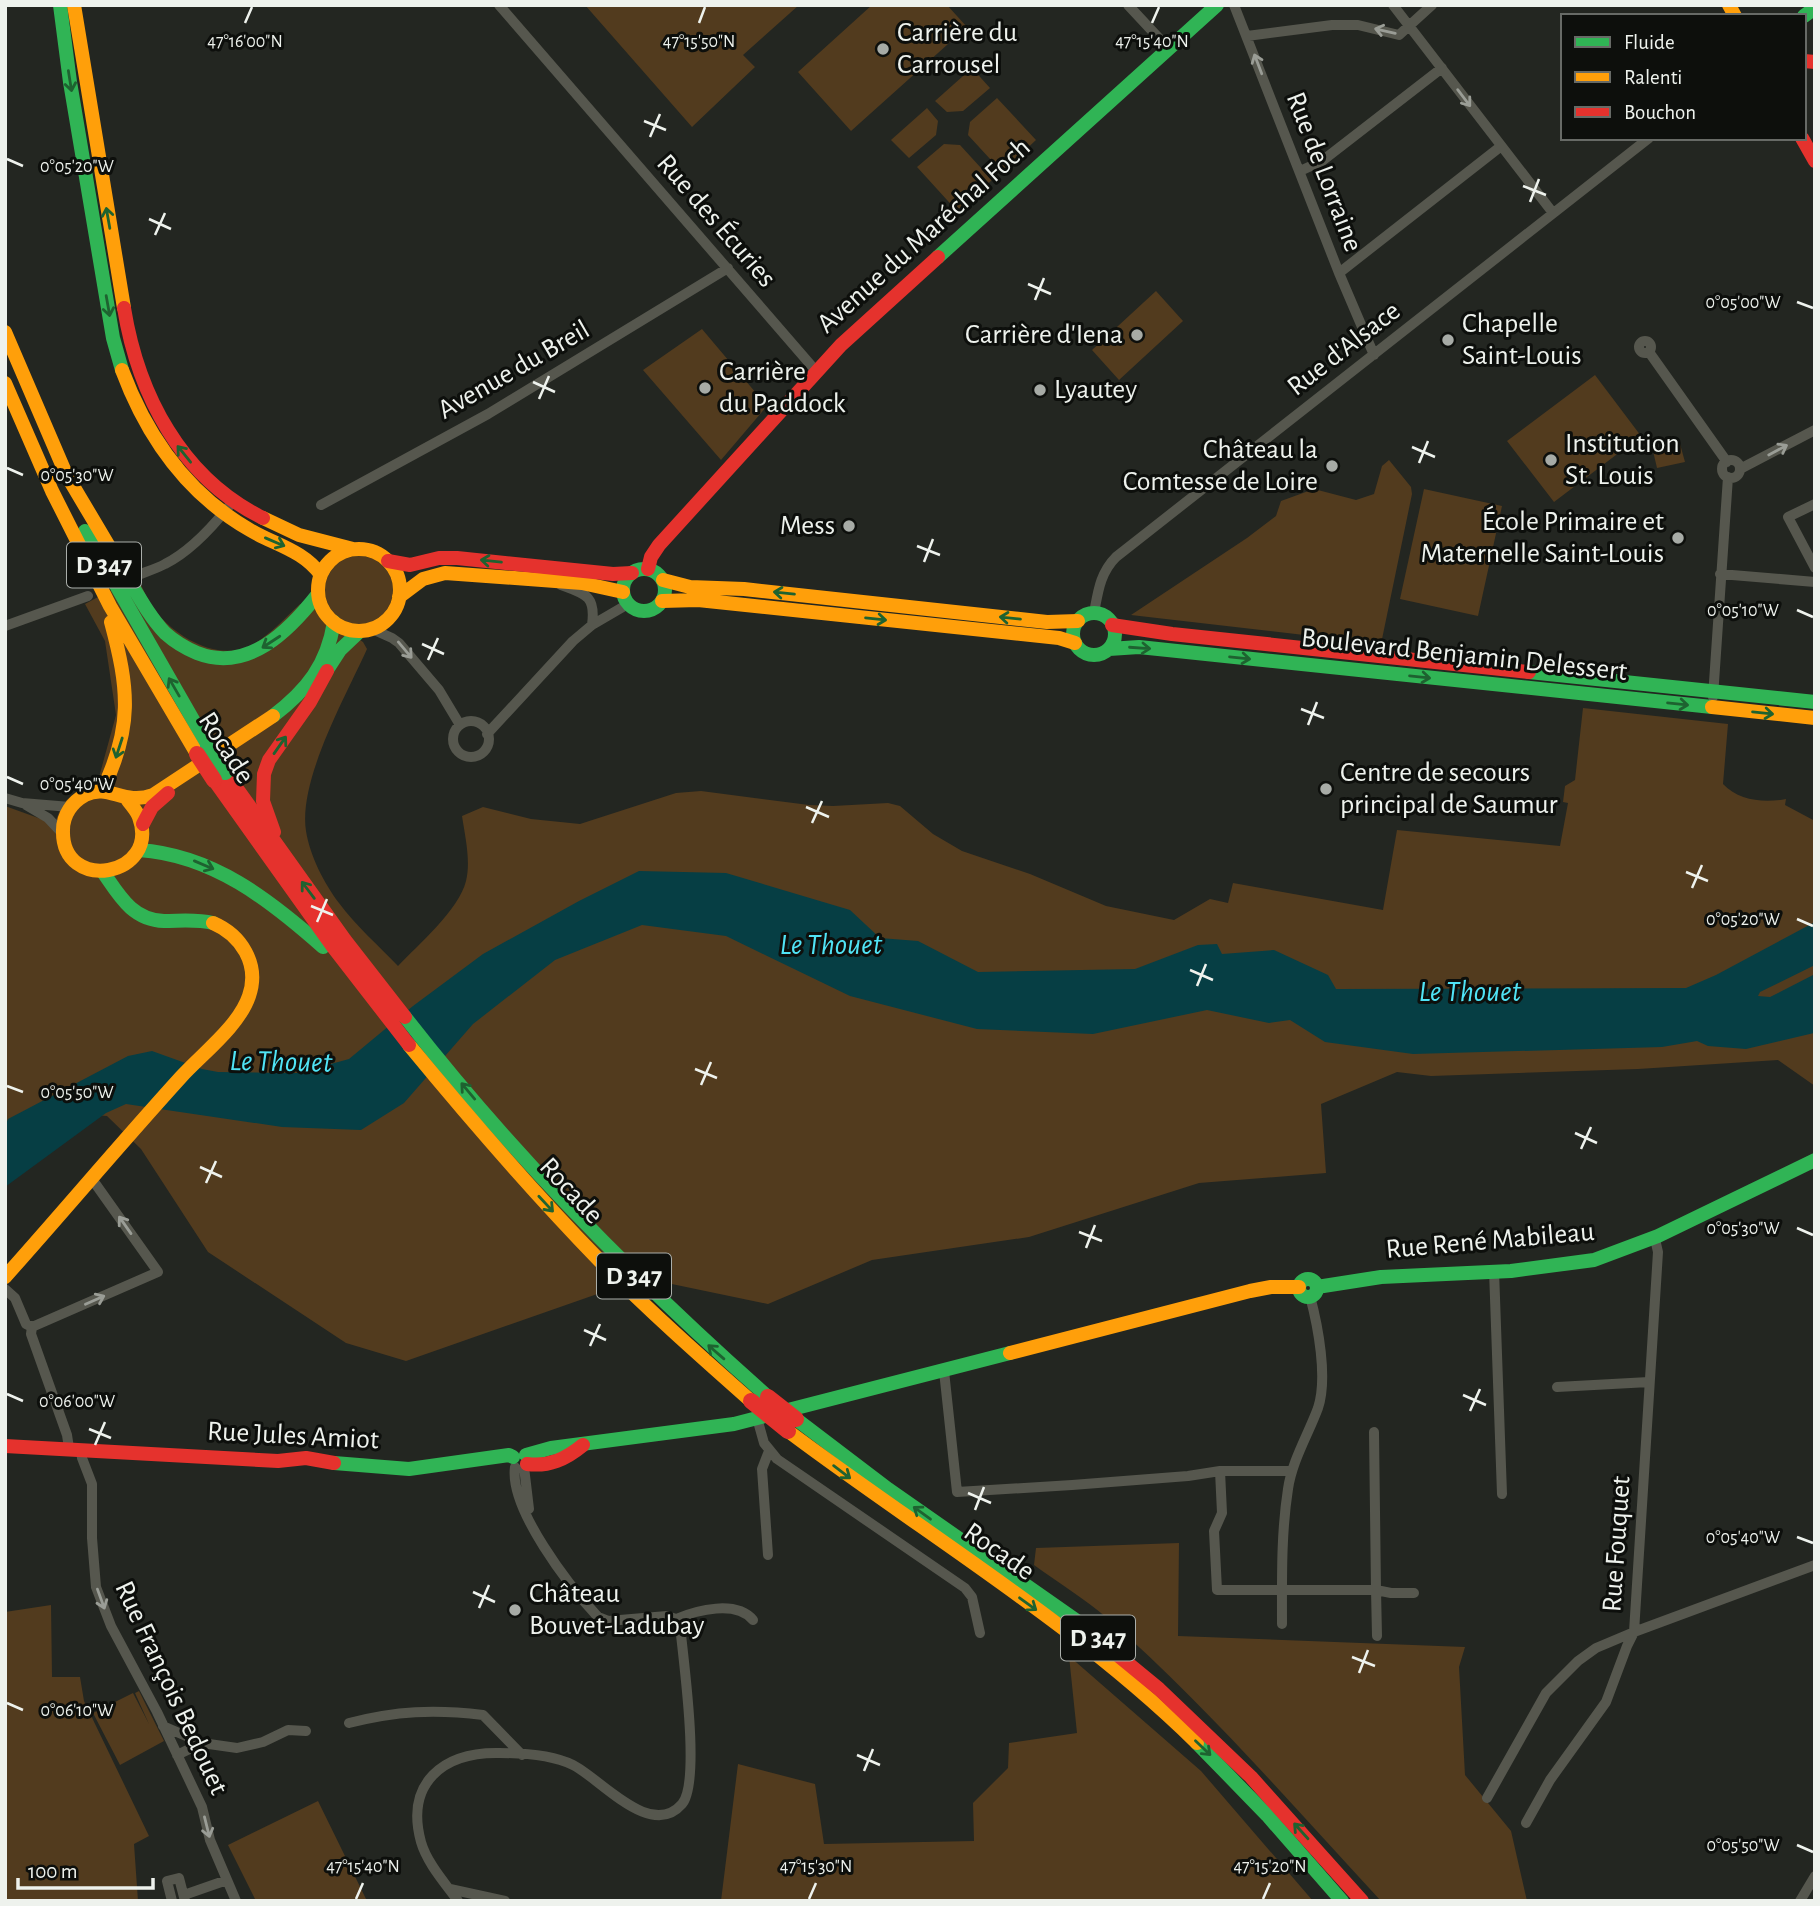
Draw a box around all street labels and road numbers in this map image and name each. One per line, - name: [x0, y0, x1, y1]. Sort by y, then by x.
- street label: Rue de Lorraine: [1281, 88, 1367, 256]
- street label: Avenue du Maréchal Foch: [812, 133, 1036, 339]
- street label: Rue des Écuries: [651, 147, 783, 293]
- street label: Rue d'Alsace: [1282, 297, 1406, 401]
- street label: Avenue du Breil: [433, 315, 595, 425]
- road number: D 347: [67, 542, 141, 587]
- street label: Boulevard Benjamin Delessert: [1300, 624, 1628, 686]
- street label: Rocade: [193, 707, 259, 789]
- street label: Rocade: [534, 1153, 608, 1229]
- street label: Rue René Mabileau: [1385, 1218, 1595, 1264]
- road number: D 347: [597, 1254, 671, 1298]
- street label: Rue Jules Amiot: [206, 1418, 380, 1454]
- street label: Rue Fouquet: [1598, 1475, 1636, 1613]
- street label: Rocade: [959, 1518, 1039, 1586]
- street label: Rue François Bedouet: [109, 1577, 233, 1799]
- road number: D 347: [1061, 1616, 1135, 1660]

